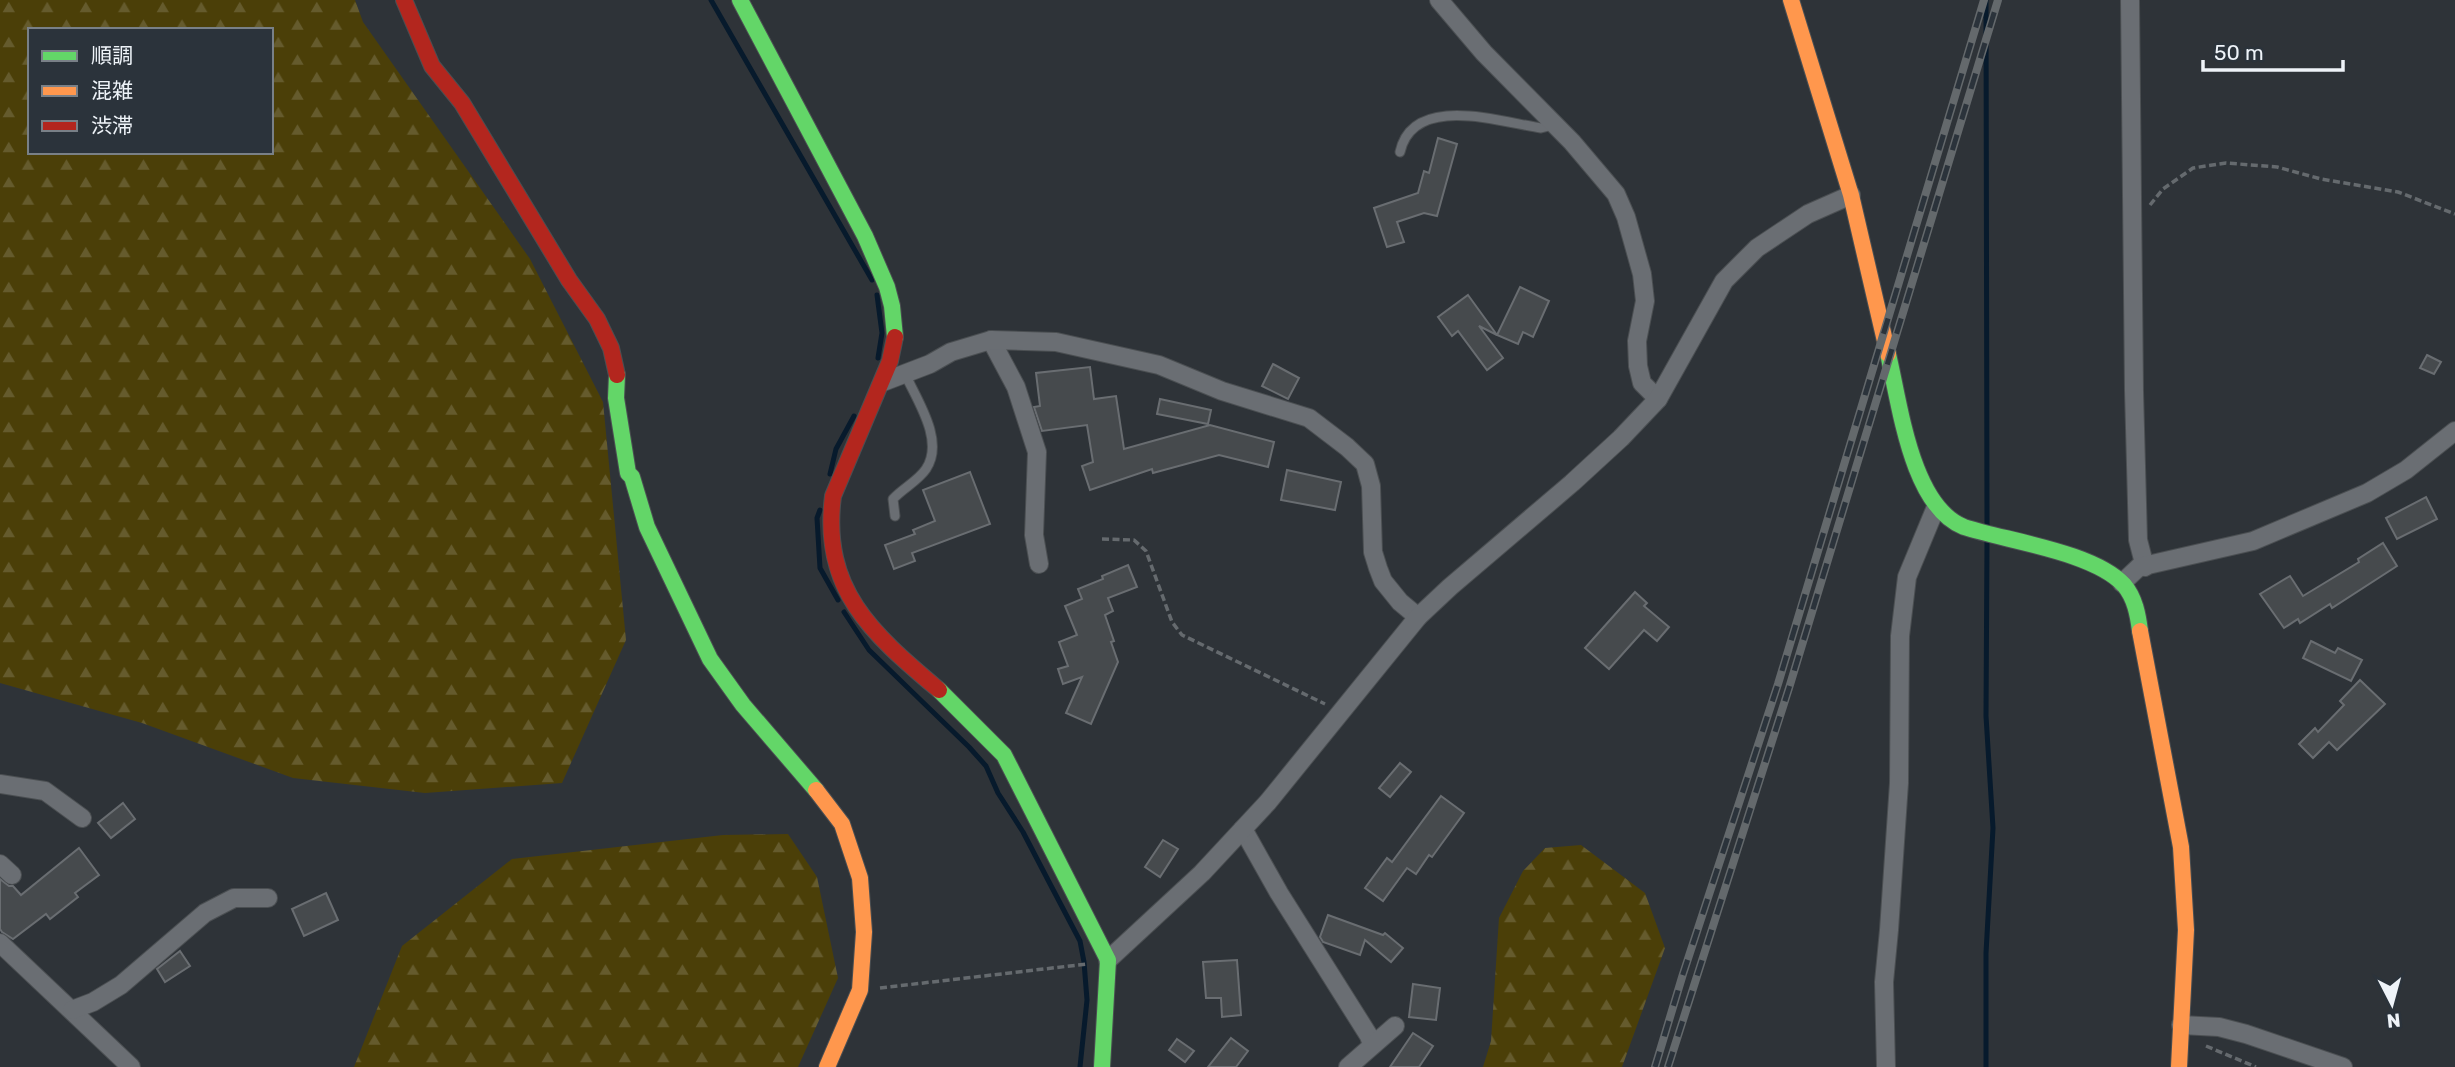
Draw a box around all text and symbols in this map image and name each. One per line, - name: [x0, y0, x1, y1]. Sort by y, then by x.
- legend: [28, 28, 273, 154]
- scale bar: [2203, 28, 2343, 72]
- text: 50 m: [2214, 40, 2264, 65]
- text: 順調: [91, 43, 133, 68]
- text: 混雑: [91, 78, 133, 103]
- text: 渋滞: [91, 113, 133, 138]
- north arrow: [2357, 969, 2427, 1039]
- text: N: [2386, 1008, 2402, 1033]

